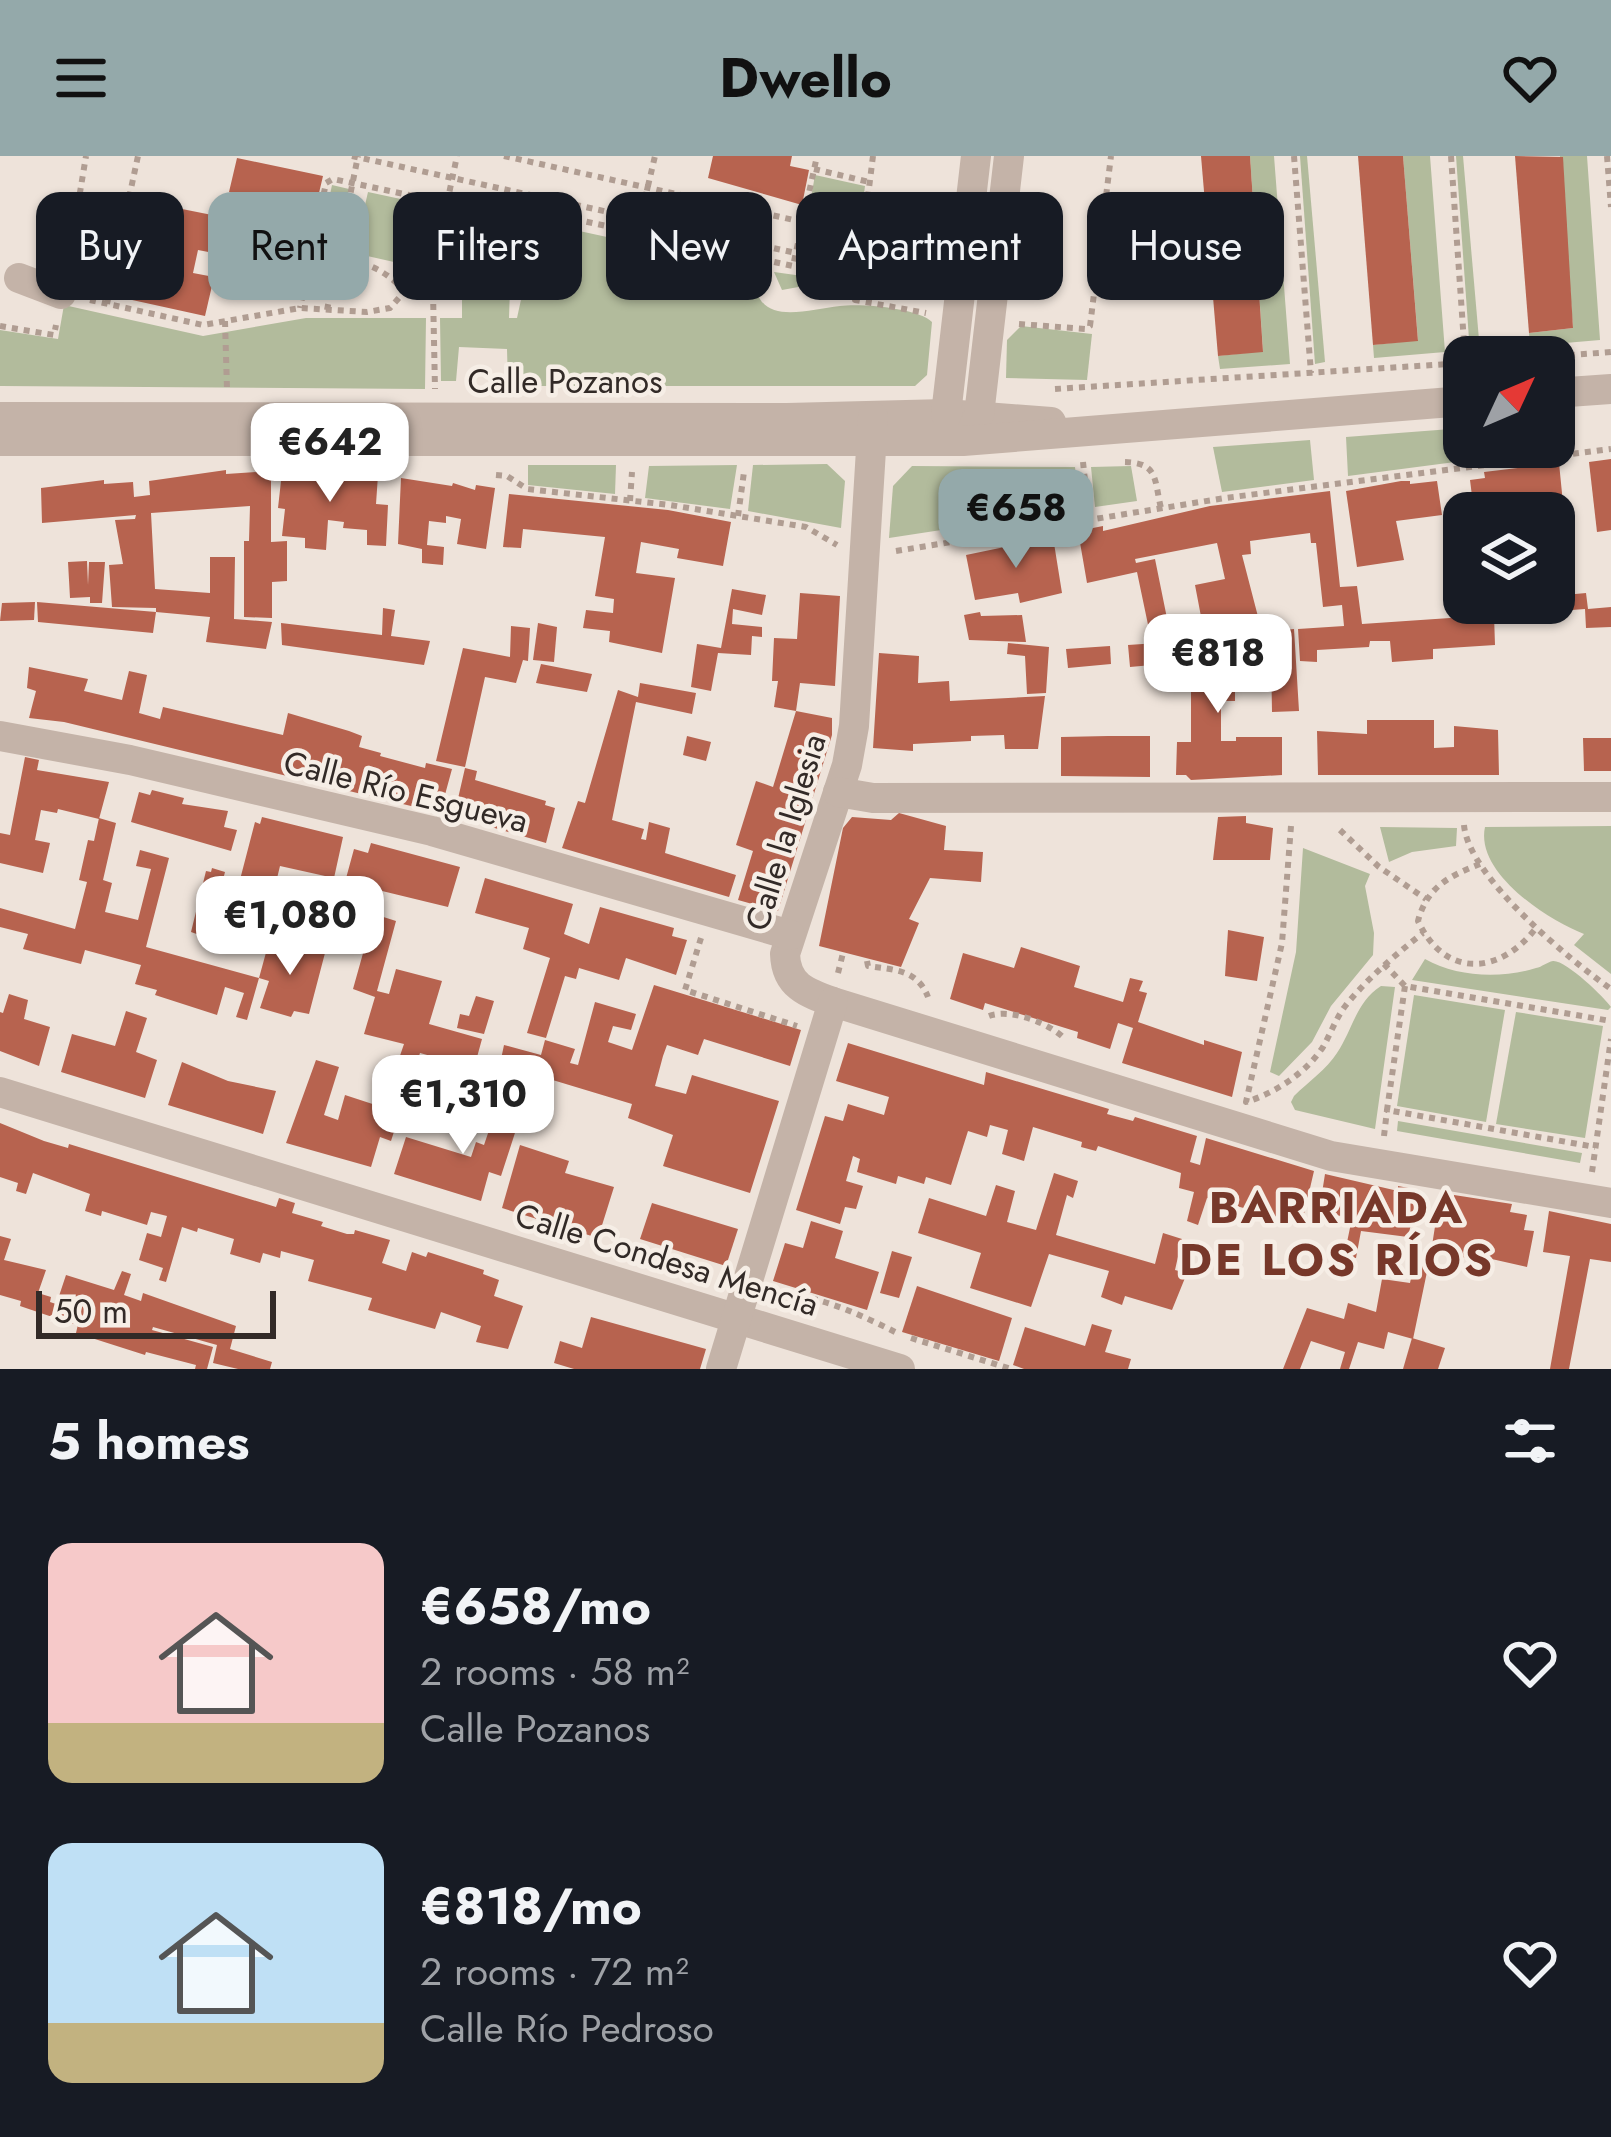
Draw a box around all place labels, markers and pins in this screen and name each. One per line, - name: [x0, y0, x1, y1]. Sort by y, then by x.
- pin: €642: [259, 403, 401, 505]
- pin: €658: [945, 469, 1087, 571]
- pin: €818: [1147, 614, 1289, 716]
- pin: €1,080: [192, 876, 388, 978]
- pin: €1,310: [365, 1055, 561, 1157]

